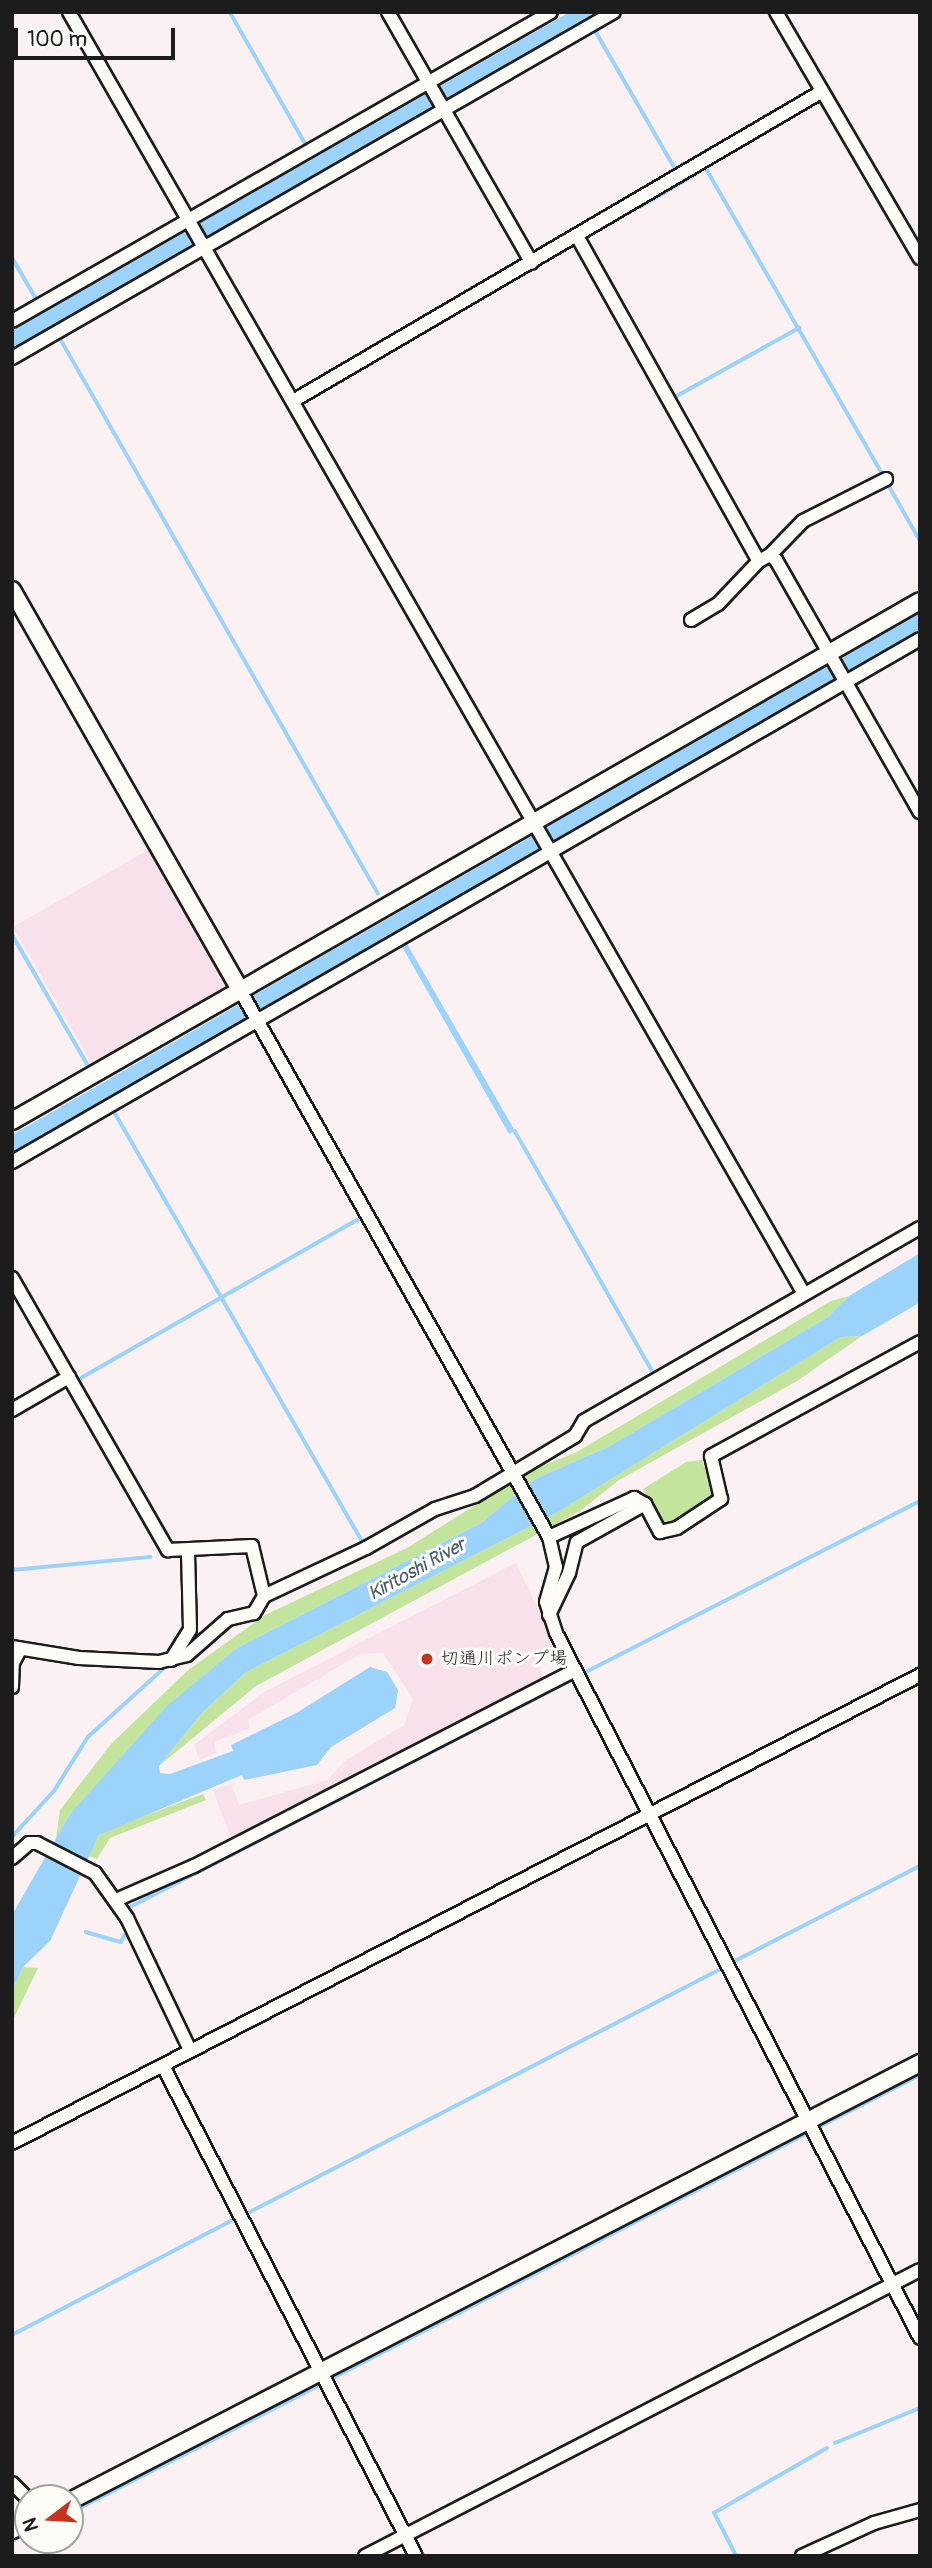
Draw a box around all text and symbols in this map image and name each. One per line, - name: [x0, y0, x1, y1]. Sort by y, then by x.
- scale bar: [18, 14, 178, 58]
- text: 100 m: [27, 26, 87, 53]
- water label: Kiritoshi River: [364, 1534, 470, 1606]
- place label: 切通川ポンプ場: [441, 1648, 567, 1670]
- marker: 切通川ポンプ場: [419, 1651, 435, 1667]
- north arrow: [14, 2484, 84, 2554]
- text: N: [17, 2515, 44, 2534]

